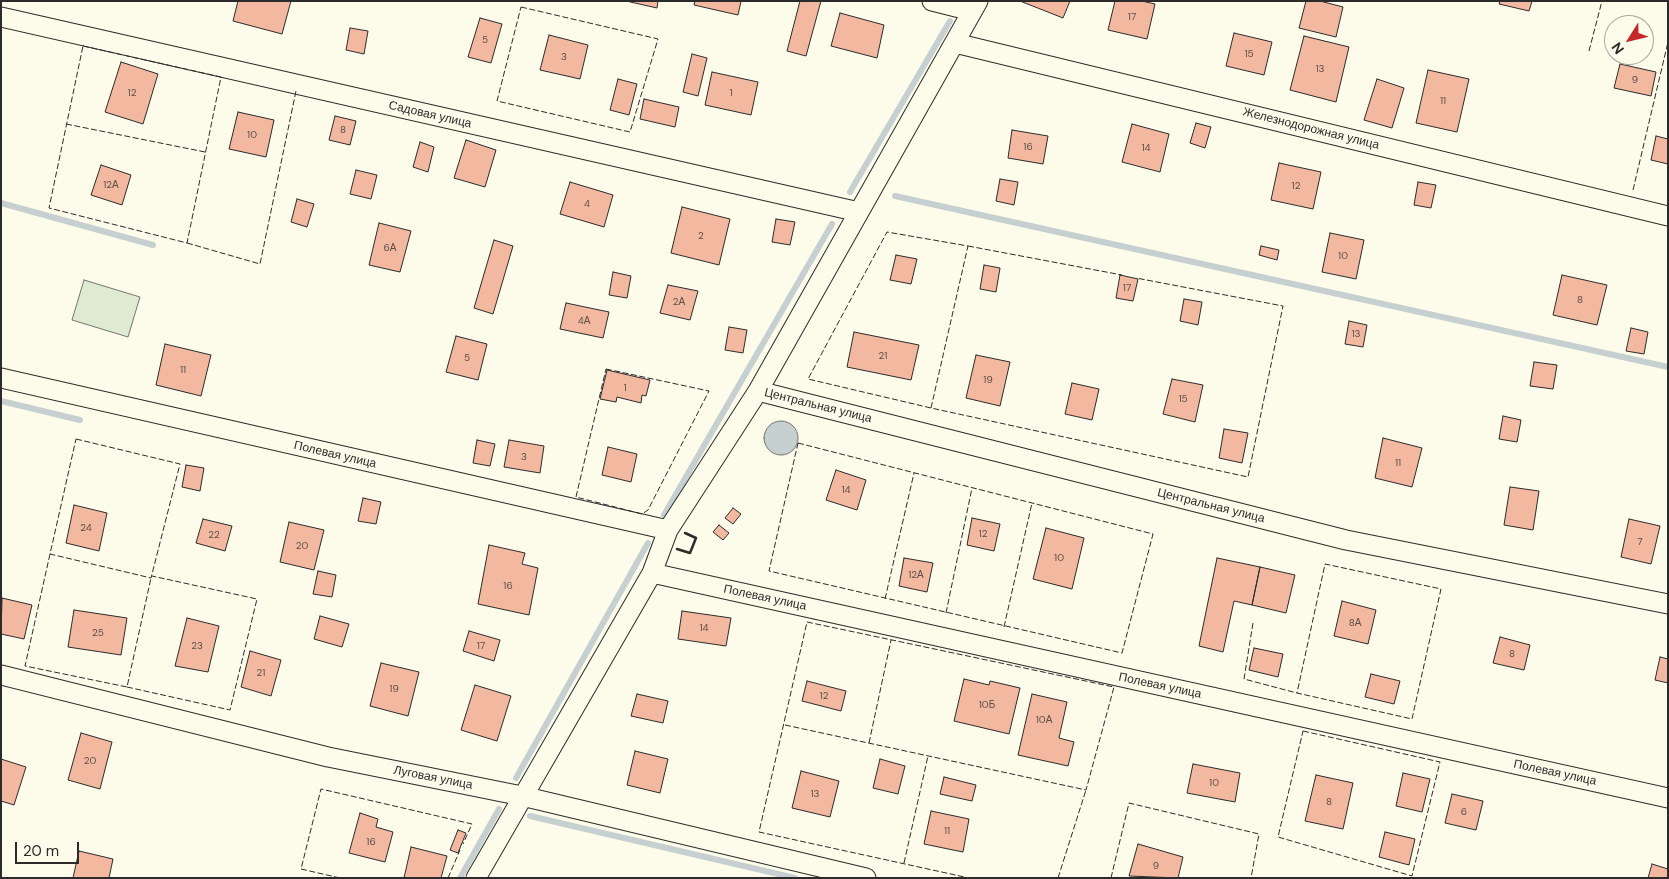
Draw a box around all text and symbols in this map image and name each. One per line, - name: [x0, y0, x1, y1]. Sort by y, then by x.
- house number: 17: [1128, 11, 1136, 23]
- north arrow: [1604, 15, 1654, 65]
- house number: 5: [482, 34, 488, 46]
- text: N: [1607, 39, 1628, 58]
- house number: 15: [1244, 48, 1254, 60]
- house number: 3: [561, 51, 567, 63]
- house number: 13: [1315, 63, 1325, 75]
- house number: 9: [1632, 74, 1638, 86]
- house number: 12: [128, 87, 136, 99]
- house number: 1: [729, 87, 733, 99]
- house number: 11: [1440, 95, 1446, 107]
- street label: Садовая улица: [387, 98, 473, 132]
- street label: Железнодорожная улица: [1241, 105, 1381, 153]
- house number: 8: [340, 124, 346, 136]
- house number: 10: [247, 129, 257, 141]
- house number: 16: [1023, 141, 1033, 153]
- house number: 14: [1141, 142, 1151, 154]
- house number: 12А: [103, 179, 119, 191]
- house number: 12: [1292, 180, 1300, 192]
- house number: 4: [584, 198, 590, 210]
- house number: 2: [698, 230, 704, 242]
- house number: 6А: [384, 242, 396, 254]
- house number: 10: [1338, 250, 1348, 262]
- house number: 17: [1123, 282, 1131, 294]
- house number: 8: [1577, 294, 1583, 306]
- house number: 2А: [673, 296, 685, 308]
- house number: 4А: [578, 315, 590, 327]
- house number: 13: [1351, 328, 1361, 340]
- house number: 21: [879, 350, 887, 362]
- house number: 5: [464, 352, 470, 364]
- house number: 11: [180, 364, 186, 376]
- house number: 19: [983, 374, 993, 386]
- house number: 1: [623, 382, 627, 394]
- street label: Центральная улица: [763, 386, 873, 426]
- house number: 15: [1178, 393, 1188, 405]
- street label: Полевая улица: [292, 439, 378, 471]
- house number: 3: [521, 451, 527, 463]
- house number: 11: [1395, 457, 1401, 469]
- house number: 14: [841, 484, 851, 496]
- street label: Центральная улица: [1156, 486, 1266, 526]
- house number: 24: [80, 522, 92, 534]
- house number: 12: [979, 528, 987, 540]
- house number: 22: [208, 529, 220, 541]
- house number: 7: [1637, 536, 1643, 548]
- house number: 20: [296, 540, 308, 552]
- house number: 10: [1054, 552, 1064, 564]
- house number: 12А: [908, 569, 924, 581]
- house number: 16: [503, 580, 513, 592]
- street label: Полевая улица: [722, 582, 808, 614]
- house number: 8А: [1349, 617, 1361, 629]
- house number: 14: [699, 622, 709, 634]
- house number: 25: [92, 627, 104, 639]
- house number: 23: [191, 640, 203, 652]
- house number: 17: [477, 640, 485, 652]
- house number: 8: [1509, 648, 1515, 660]
- house number: 21: [257, 667, 265, 679]
- street label: Полевая улица: [1117, 670, 1203, 702]
- house number: 19: [389, 683, 399, 695]
- house number: 12: [820, 690, 828, 702]
- house number: 10Б: [979, 699, 995, 711]
- house number: 10А: [1036, 714, 1052, 726]
- house number: 20: [84, 755, 96, 767]
- street label: Полевая улица: [1512, 757, 1598, 789]
- street label: Луговая улица: [392, 763, 474, 793]
- house number: 10: [1209, 777, 1219, 789]
- house number: 13: [810, 788, 820, 800]
- house number: 8: [1326, 796, 1332, 808]
- house number: 6: [1461, 806, 1467, 818]
- house number: 11: [944, 825, 950, 837]
- scale bar: [18, 832, 81, 864]
- house number: 16: [366, 836, 376, 848]
- text: 20 m: [23, 841, 59, 861]
- house number: 9: [1153, 860, 1159, 872]

